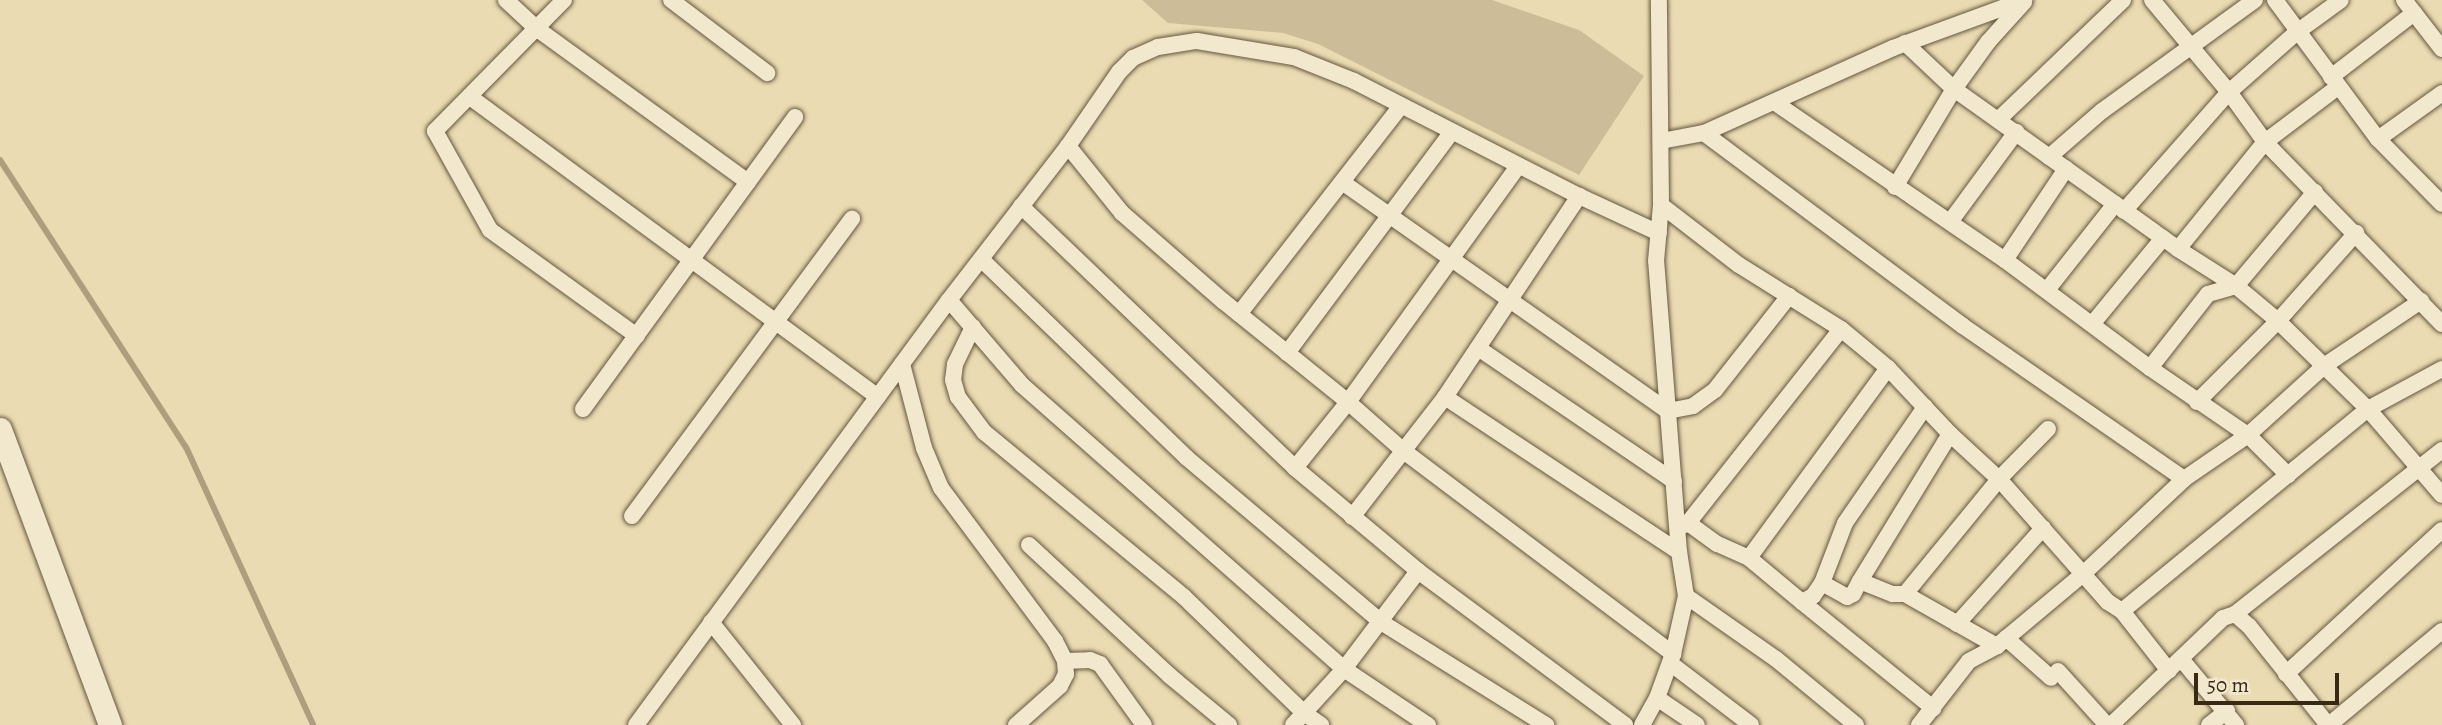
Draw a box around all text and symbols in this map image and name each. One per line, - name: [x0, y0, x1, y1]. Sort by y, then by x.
- scale bar: [2197, 658, 2342, 702]
- text: 50 m: [2207, 671, 2249, 699]

